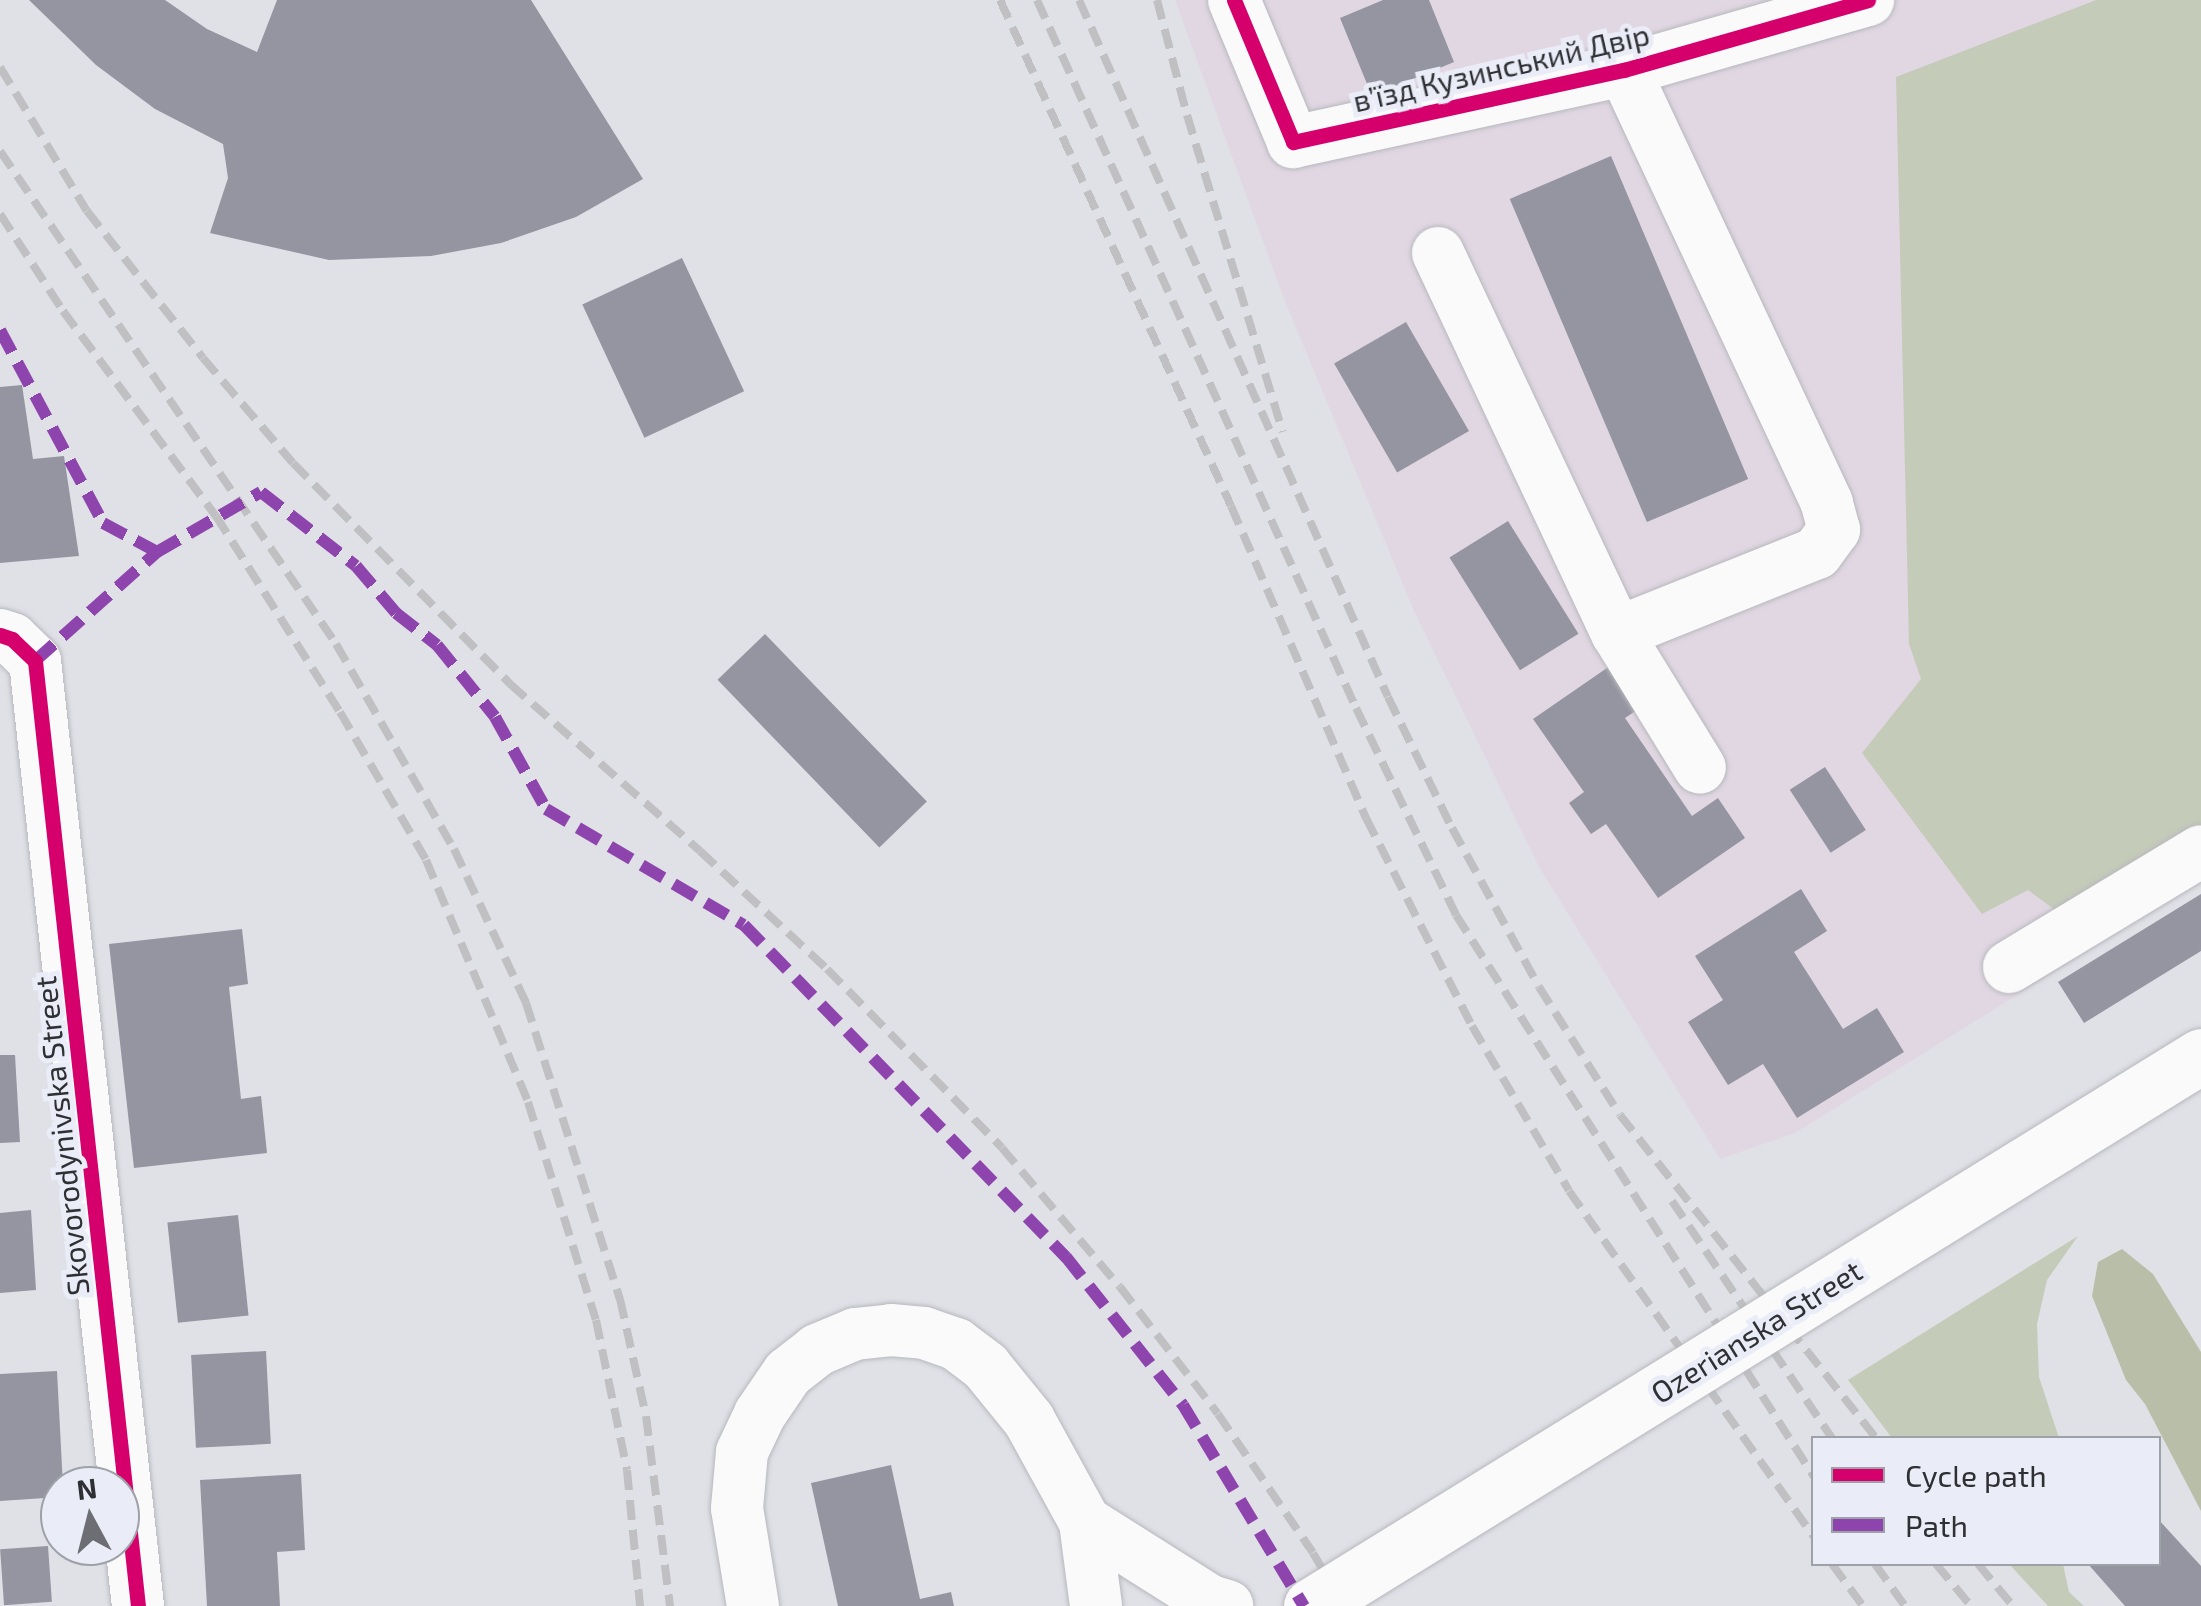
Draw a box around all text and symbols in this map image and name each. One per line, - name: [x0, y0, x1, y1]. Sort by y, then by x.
- street label: в’їзд Кузинський Двір: [1349, 15, 1653, 119]
- street label: Skovorodynivska Street: [26, 975, 96, 1297]
- street label: Ozerianska Street: [1644, 1252, 1868, 1410]
- legend: [1811, 1436, 2161, 1566]
- text: Cycle path: [1905, 1457, 2047, 1493]
- north arrow: [40, 1466, 140, 1566]
- text: N: [74, 1470, 99, 1506]
- text: Path: [1905, 1507, 1968, 1543]

